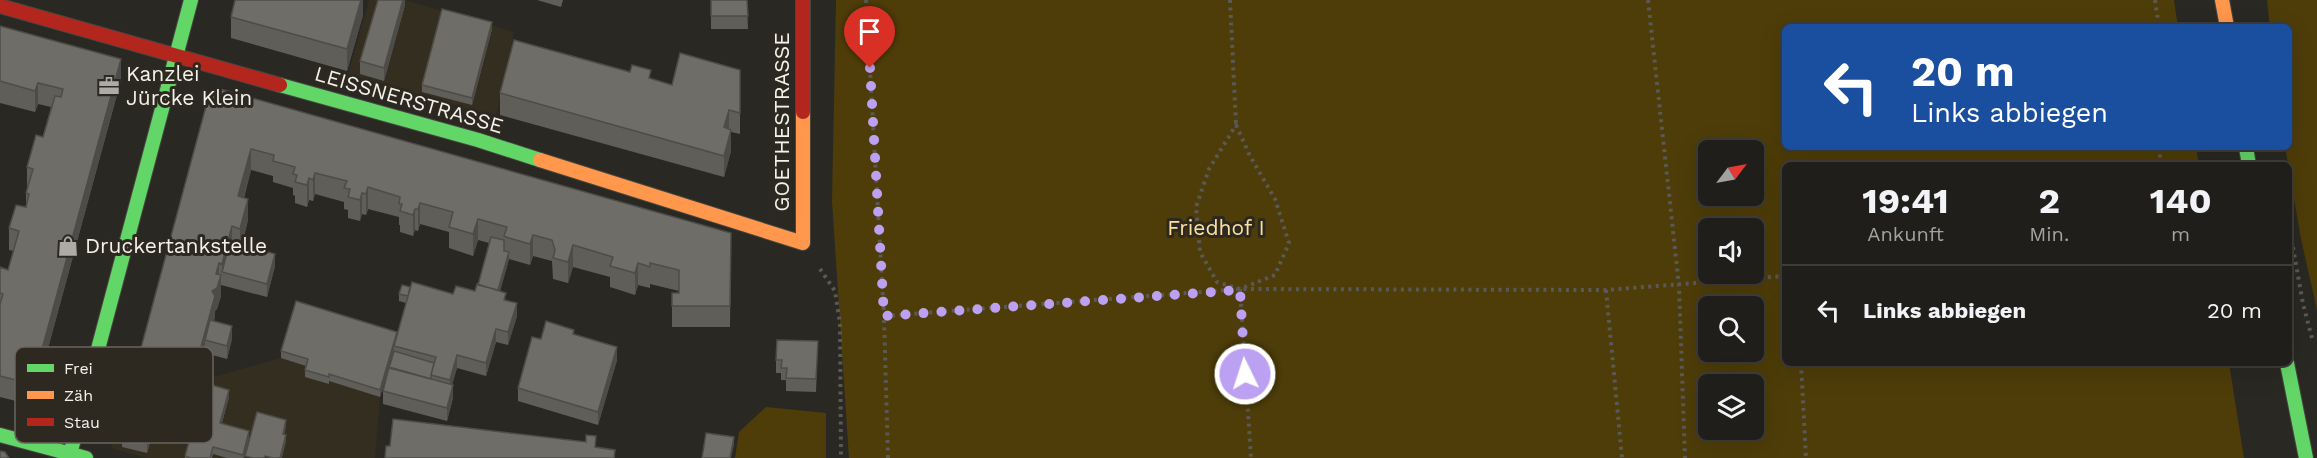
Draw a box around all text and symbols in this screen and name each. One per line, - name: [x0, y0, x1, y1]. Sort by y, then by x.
- pin: [844, 6, 895, 68]
- icon: arrive: [853, 15, 886, 48]
- street label: GOETHESTRASSE: [769, 32, 794, 212]
- text: 20 m: [1911, 47, 2015, 96]
- icon: left: [1812, 48, 1890, 126]
- place label: Kanzlei Jürcke Klein: [126, 61, 252, 110]
- street label: LEISSNERSTRASSE: [312, 61, 506, 138]
- office icon: Kanzlei Jürcke Klein: [97, 74, 121, 98]
- text: Links abbiegen: [1911, 97, 2108, 129]
- north arrow: [1698, 140, 1764, 206]
- map controls: [1698, 140, 1764, 440]
- text: 19:41: [1862, 180, 1949, 222]
- text: 2: [2039, 180, 2060, 222]
- text: 140: [2150, 180, 2212, 222]
- park label: Friedhof I: [1167, 215, 1265, 240]
- button: sound: [1698, 218, 1764, 284]
- text: Ankunft: [1867, 222, 1944, 246]
- text: Min.: [2029, 222, 2069, 246]
- text: m: [2171, 222, 2190, 246]
- place label: Druckertankstelle: [85, 233, 267, 258]
- shop icon: Druckertankstelle: [56, 234, 80, 258]
- icon: left: [1812, 294, 1845, 327]
- button: search: [1698, 296, 1764, 362]
- text: Links abbiegen: [1863, 298, 2026, 323]
- text: 20 m: [2207, 298, 2262, 323]
- position arrow: [1213, 342, 1277, 406]
- legend: [15, 347, 213, 443]
- text: Frei: [64, 359, 93, 378]
- button: layers: [1698, 374, 1764, 440]
- text: Zäh: [64, 386, 93, 405]
- text: Stau: [64, 413, 100, 432]

